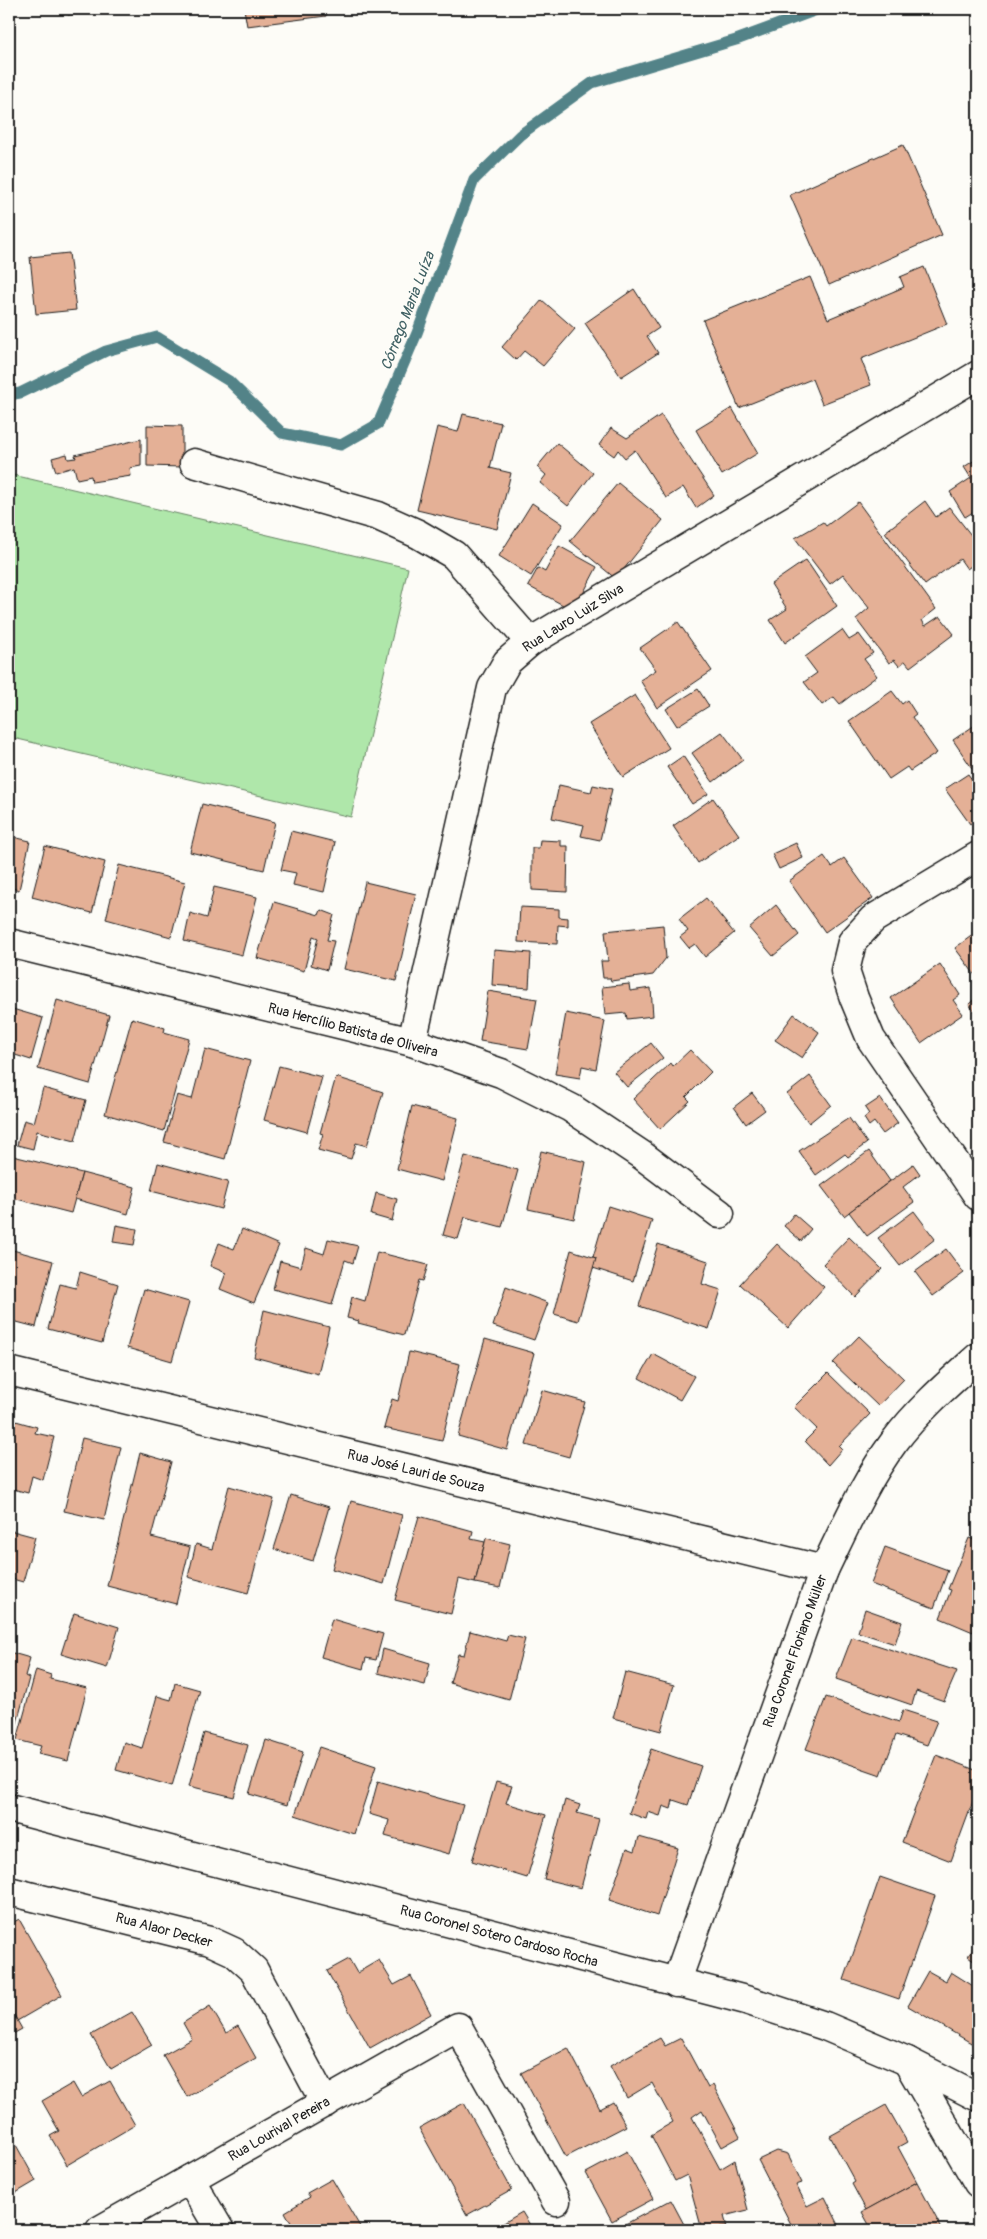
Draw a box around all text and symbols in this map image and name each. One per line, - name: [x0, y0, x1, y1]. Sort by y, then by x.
- water label: Córrego Maria Luíza: [377, 248, 440, 373]
- street label: Rua Lauro Luiz Silva: [519, 580, 627, 656]
- street label: Rua Hercílio Batista de Oliveira: [266, 999, 440, 1061]
- street label: Rua José Lauri de Souza: [346, 1446, 486, 1496]
- street label: Rua Coronel Floriano Müller: [759, 1572, 831, 1730]
- street label: Rua Coronel Sotero Cardoso Rocha: [398, 1901, 600, 1971]
- street label: Rua Alaor Decker: [114, 1909, 214, 1951]
- street label: Rua Lourival Pereira: [225, 2093, 333, 2165]

